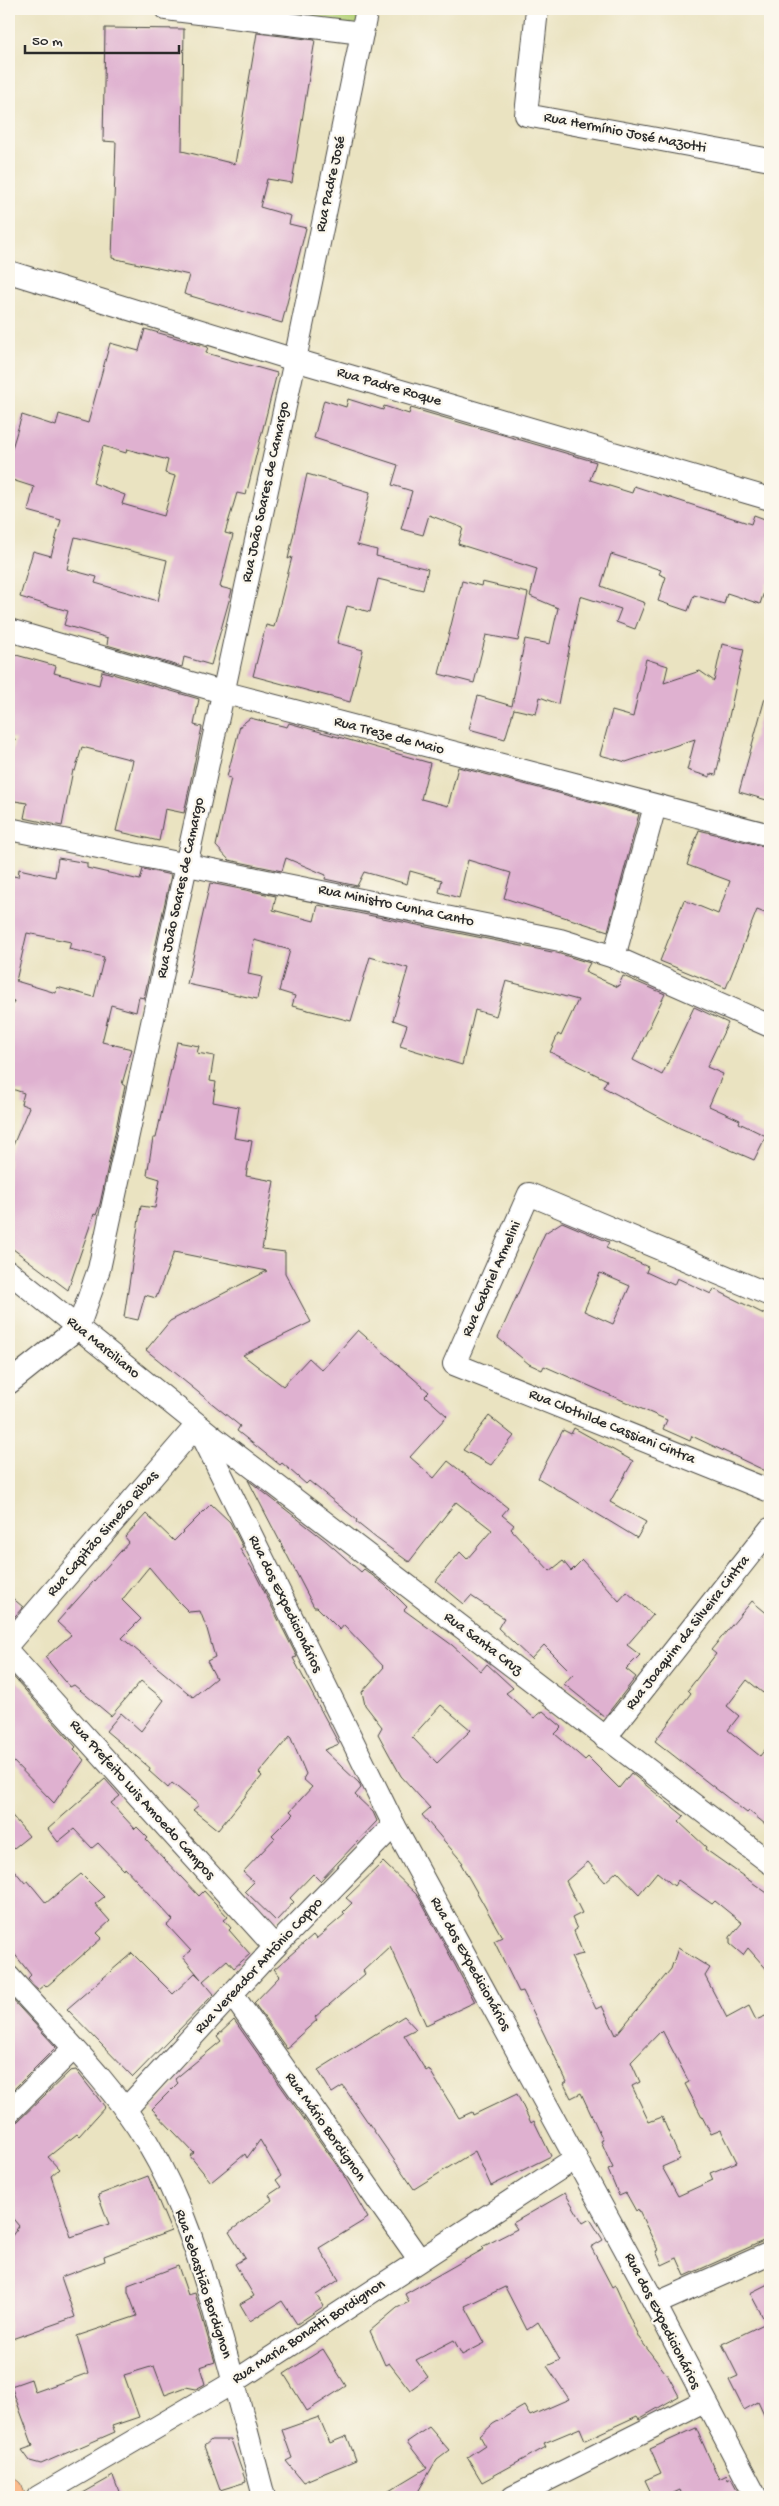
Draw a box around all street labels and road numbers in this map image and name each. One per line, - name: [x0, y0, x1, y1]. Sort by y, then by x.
- street label: Rua Hermínio José Mazotti: [542, 108, 708, 158]
- street label: Rua Padre José: [312, 134, 350, 234]
- street label: Rua Padre Roque: [335, 363, 444, 411]
- street label: Rua João Soares de Camargo: [238, 400, 294, 584]
- street label: Rua Treze de Maio: [332, 713, 446, 759]
- street label: Rua João Soares de Camargo: [153, 796, 209, 980]
- street label: Rua Ministro Cunha Canto: [316, 881, 476, 931]
- street label: Rua Gabriel Armelini: [458, 1218, 526, 1340]
- street label: Rua Marciliano: [63, 1313, 143, 1383]
- street label: Rua Clothilde Cassiani Cintra: [526, 1385, 699, 1469]
- street label: Rua Capitão Simeão Ribas: [43, 1467, 163, 1601]
- street label: Rua dos Expedicionários: [244, 1533, 326, 1676]
- street label: Rua Joaquim da Silveira Cintra: [622, 1551, 754, 1714]
- street label: Rua Santa Cruz: [440, 1608, 526, 1680]
- street label: Rua Prefeito Luis Amoedo Campos: [65, 1716, 219, 1884]
- street label: Rua Vereador Antônio Coppo: [191, 1894, 327, 2038]
- street label: Rua dos Expedicionários: [426, 1894, 515, 2034]
- street label: Rua Mário Bordignon: [281, 2069, 369, 2185]
- street label: Rua Sebastião Bordignon: [170, 2207, 236, 2361]
- street label: Rua dos Expedicionários: [620, 2250, 704, 2392]
- street label: Rua Maria Bonatti Bordignon: [229, 2276, 389, 2388]

